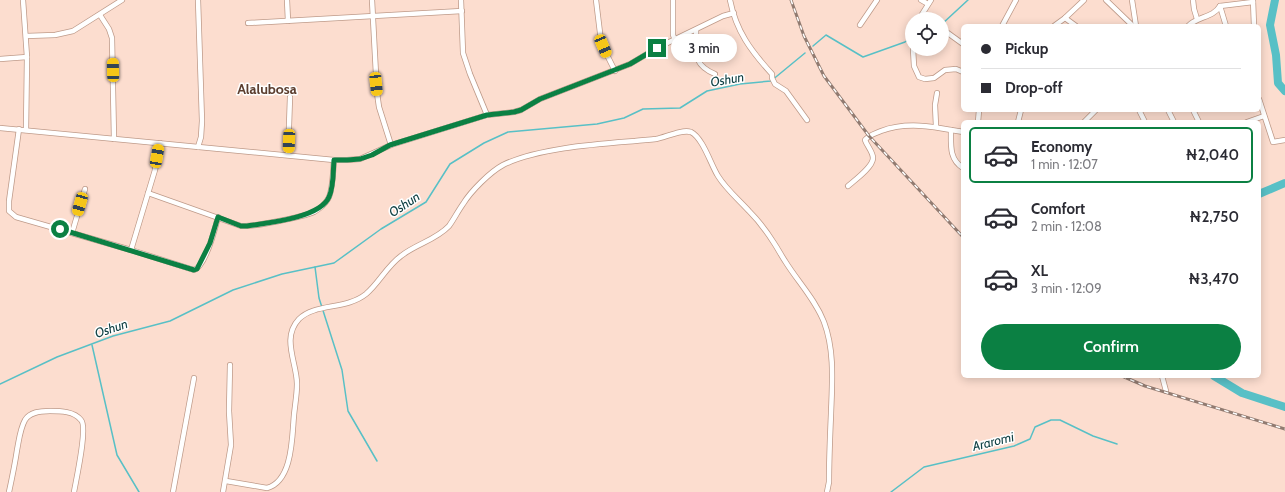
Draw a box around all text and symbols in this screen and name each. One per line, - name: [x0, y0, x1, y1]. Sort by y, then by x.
- map controls: [905, 12, 949, 56]
- button: locate: [905, 12, 949, 56]
- car: [593, 33, 613, 59]
- callout: 3 min: [671, 34, 737, 62]
- route end: [648, 39, 666, 57]
- text: 3 min: [688, 40, 720, 56]
- text: Pickup: [1005, 40, 1048, 58]
- car: [107, 58, 119, 82]
- water label: Oshun: [709, 68, 745, 90]
- car: [369, 71, 383, 97]
- text: Drop-off: [1005, 79, 1063, 97]
- district label: Alalubosa: [237, 80, 297, 98]
- car: [283, 129, 295, 153]
- icon: car: [983, 137, 1019, 173]
- text: Economy: [1031, 138, 1092, 156]
- car: [149, 143, 165, 169]
- text: ₦2,040: [1186, 146, 1239, 164]
- text: 1 min · 12:07: [1031, 156, 1098, 172]
- water label: Oshun: [385, 188, 423, 220]
- car: [71, 191, 89, 217]
- icon: car: [983, 199, 1019, 235]
- text: Comfort: [1031, 200, 1085, 218]
- text: ₦2,750: [1189, 208, 1239, 226]
- text: 2 min · 12:08: [1031, 218, 1102, 234]
- route start: [51, 220, 69, 238]
- icon: car: [983, 261, 1019, 297]
- text: XL: [1031, 262, 1048, 280]
- text: ₦3,470: [1188, 270, 1239, 288]
- text: 3 min · 12:09: [1031, 280, 1102, 296]
- water label: Oshun: [92, 315, 130, 341]
- button: Confirm: [981, 324, 1241, 370]
- water label: Araromi: [970, 428, 1016, 454]

